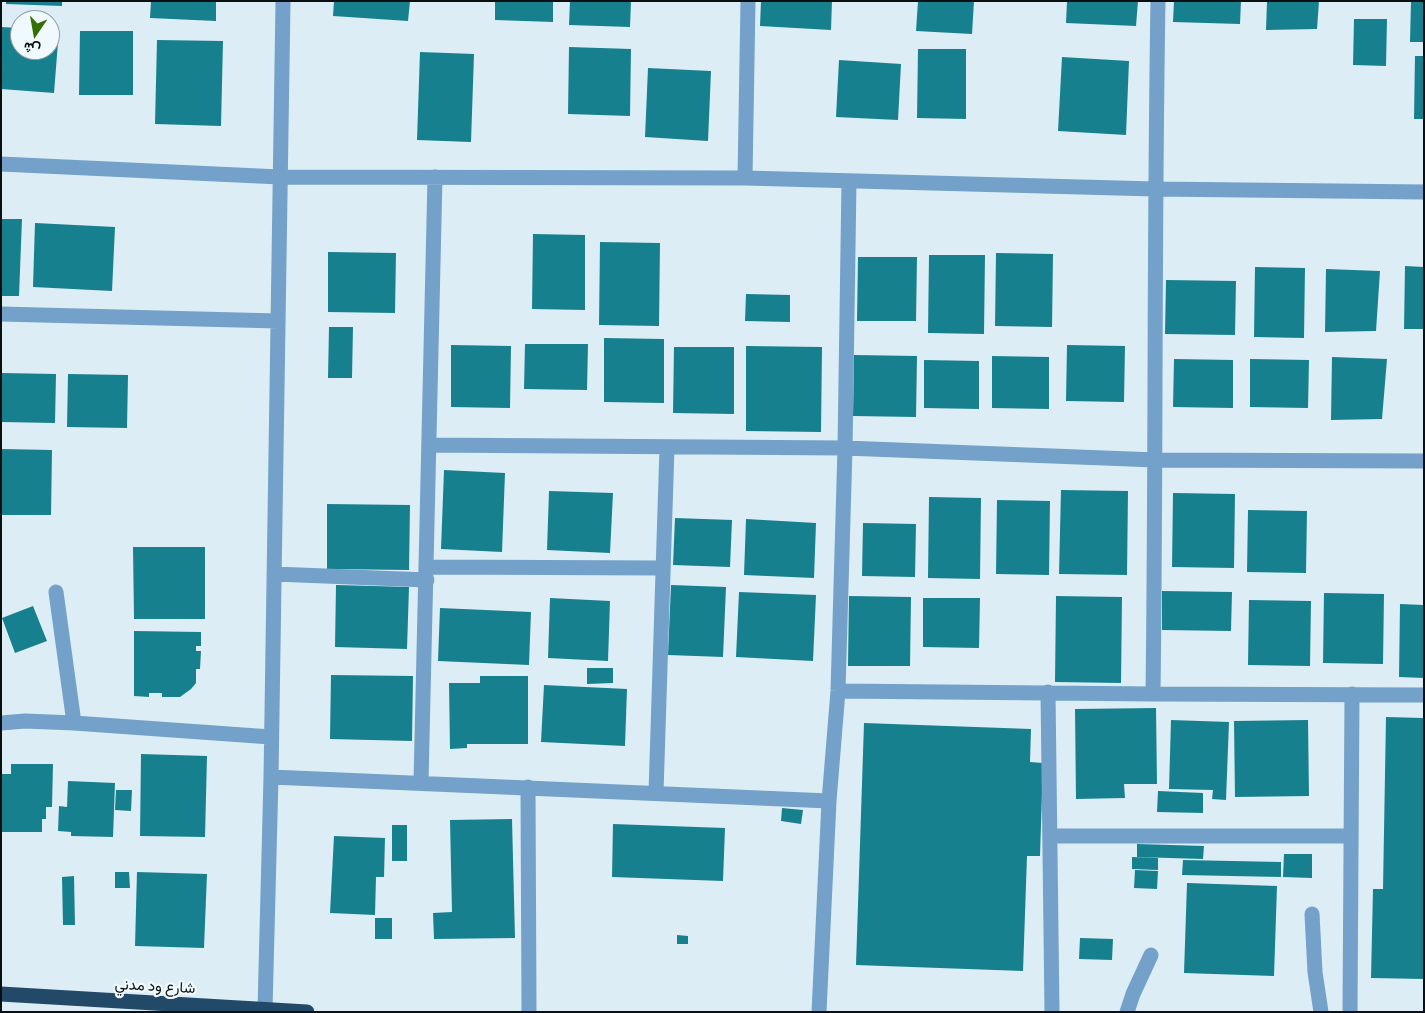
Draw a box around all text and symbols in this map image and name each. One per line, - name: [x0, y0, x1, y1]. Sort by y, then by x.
- north arrow: [10, 10, 60, 60]
- text: ش: [22, 39, 42, 59]
- street label: شارع ود مدني: [114, 975, 196, 997]

